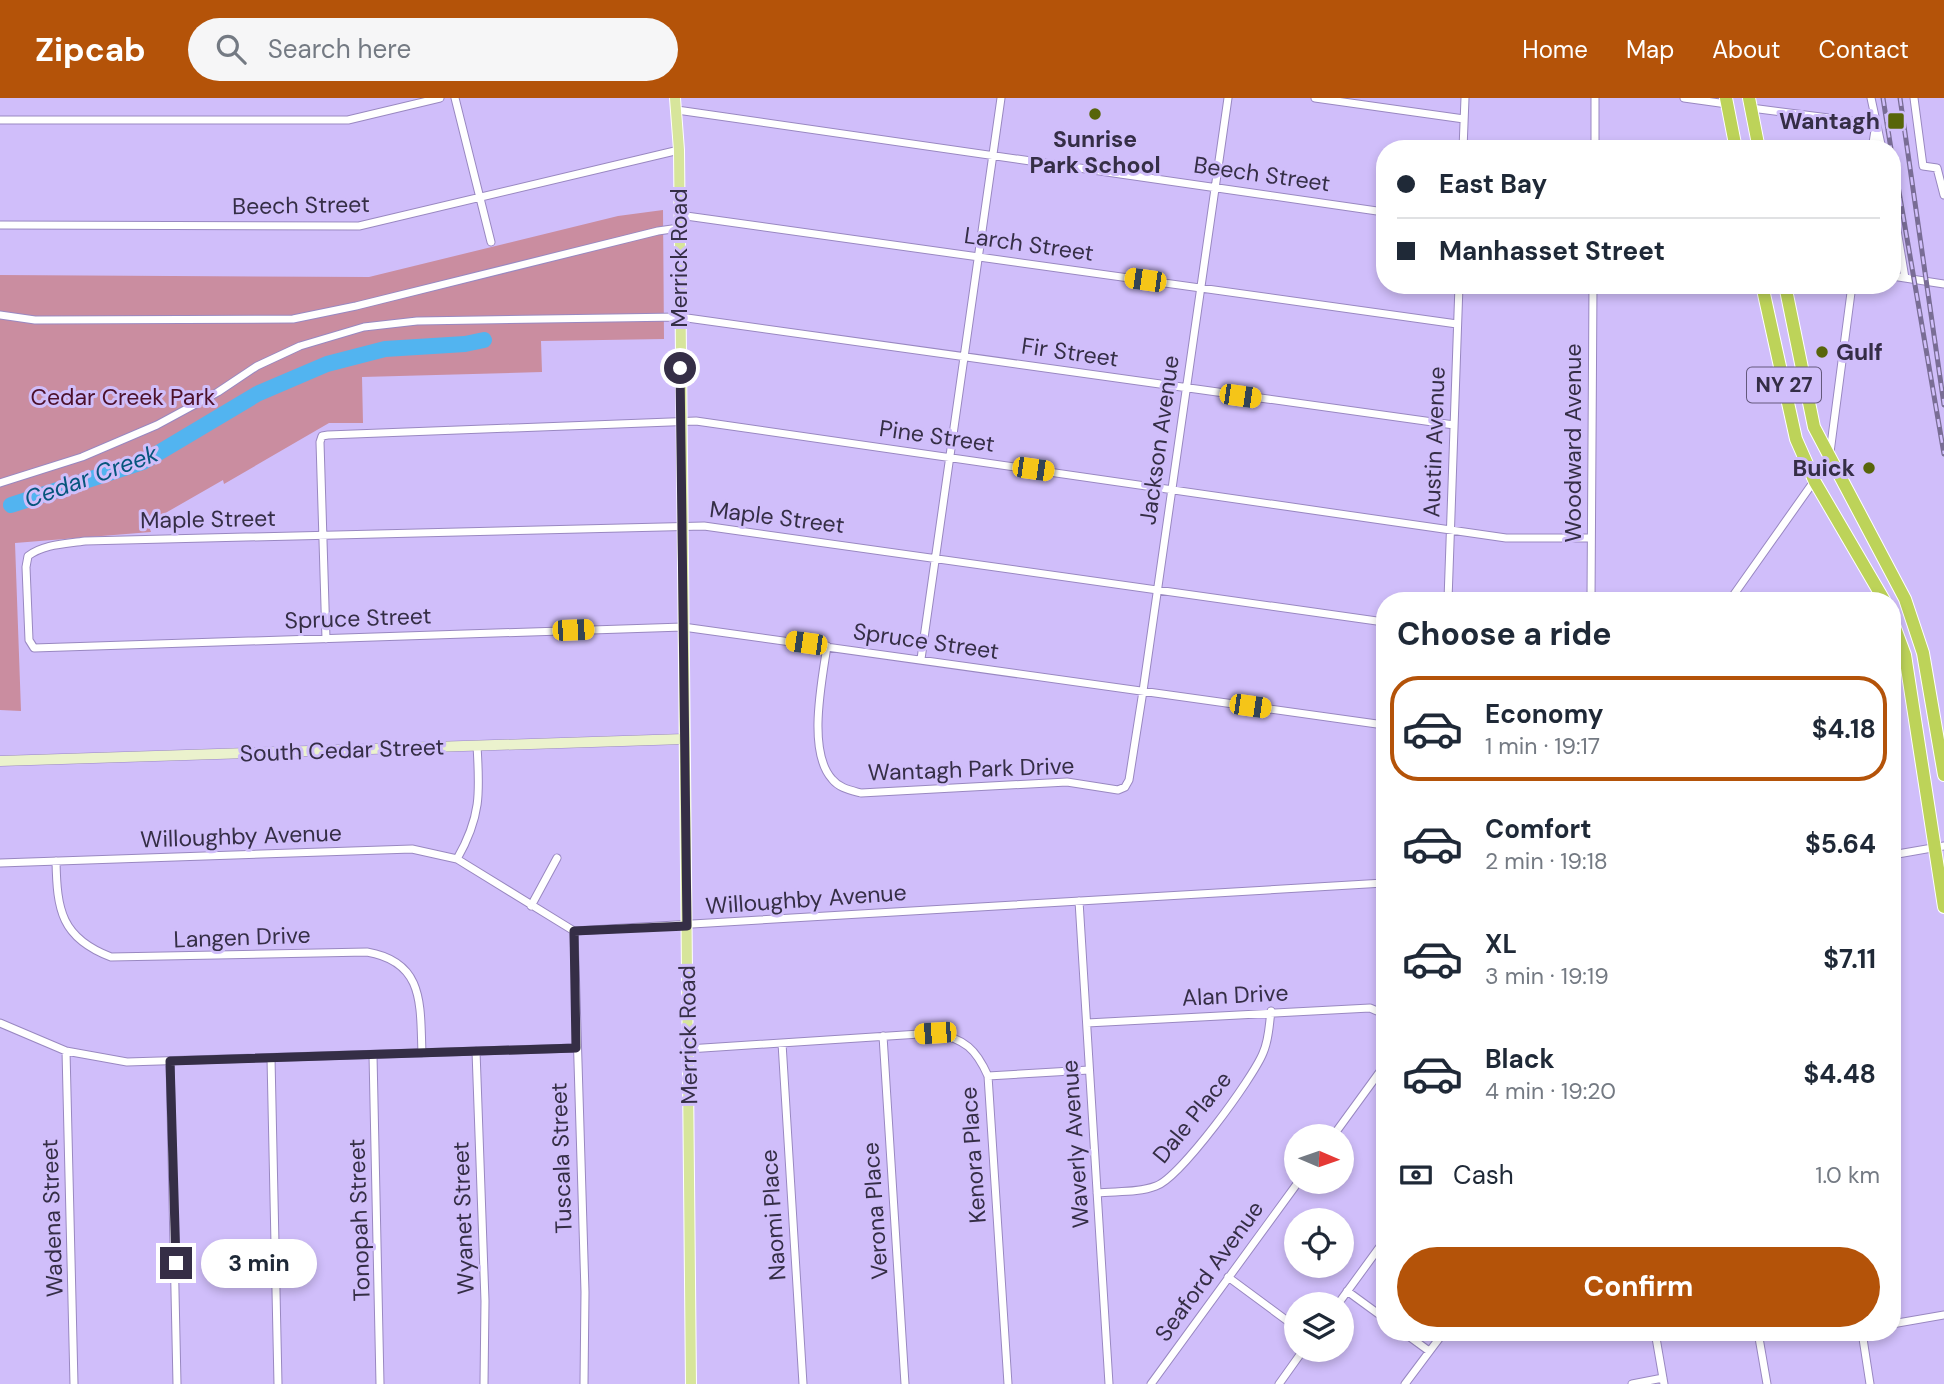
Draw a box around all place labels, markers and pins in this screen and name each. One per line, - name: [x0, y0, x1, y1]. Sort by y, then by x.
- marker: Sunrise Park School: [1087, 106, 1103, 122]
- place label: Wantagh: [1779, 106, 1880, 136]
- marker: Wantagh: [1886, 111, 1906, 131]
- place label: Sunrise Park School: [1029, 124, 1161, 180]
- place label: Gulf: [1836, 337, 1883, 367]
- marker: Gulf: [1814, 344, 1830, 360]
- place label: Buick: [1793, 453, 1855, 483]
- marker: Buick: [1861, 460, 1877, 476]

